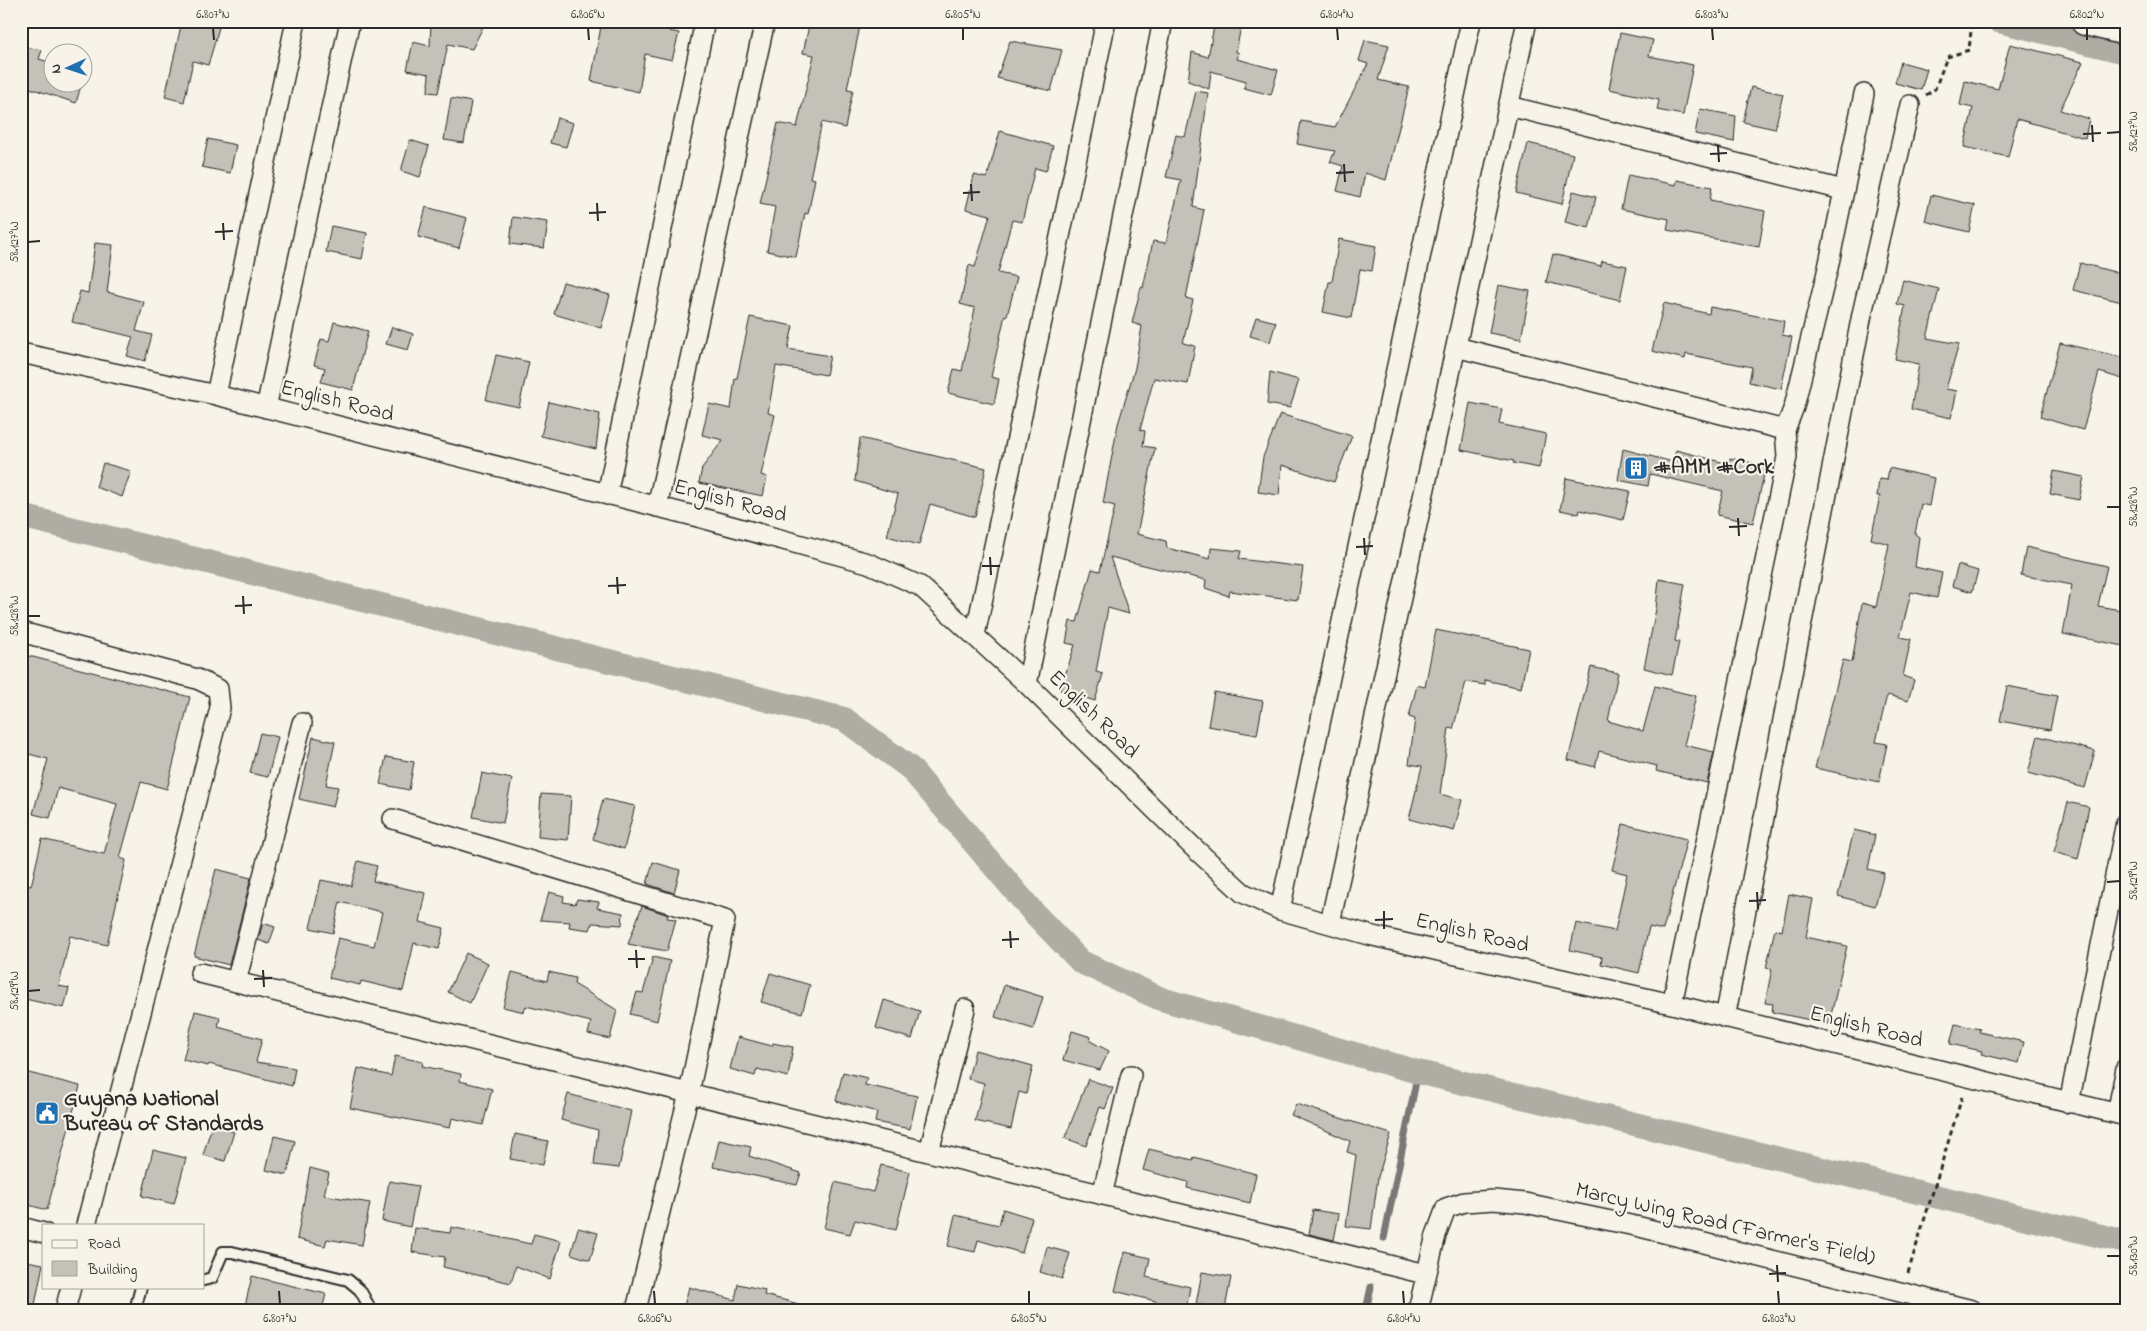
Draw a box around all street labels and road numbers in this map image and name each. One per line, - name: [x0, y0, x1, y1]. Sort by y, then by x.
- street label: English Road: [277, 372, 397, 433]
- street label: English Road: [670, 472, 790, 533]
- street label: English Road: [1040, 663, 1146, 767]
- street label: English Road: [1412, 905, 1532, 964]
- street label: English Road: [1806, 998, 1926, 1059]
- street label: Marcy Wing Road (Farmer's Field): [1572, 1175, 1878, 1276]

